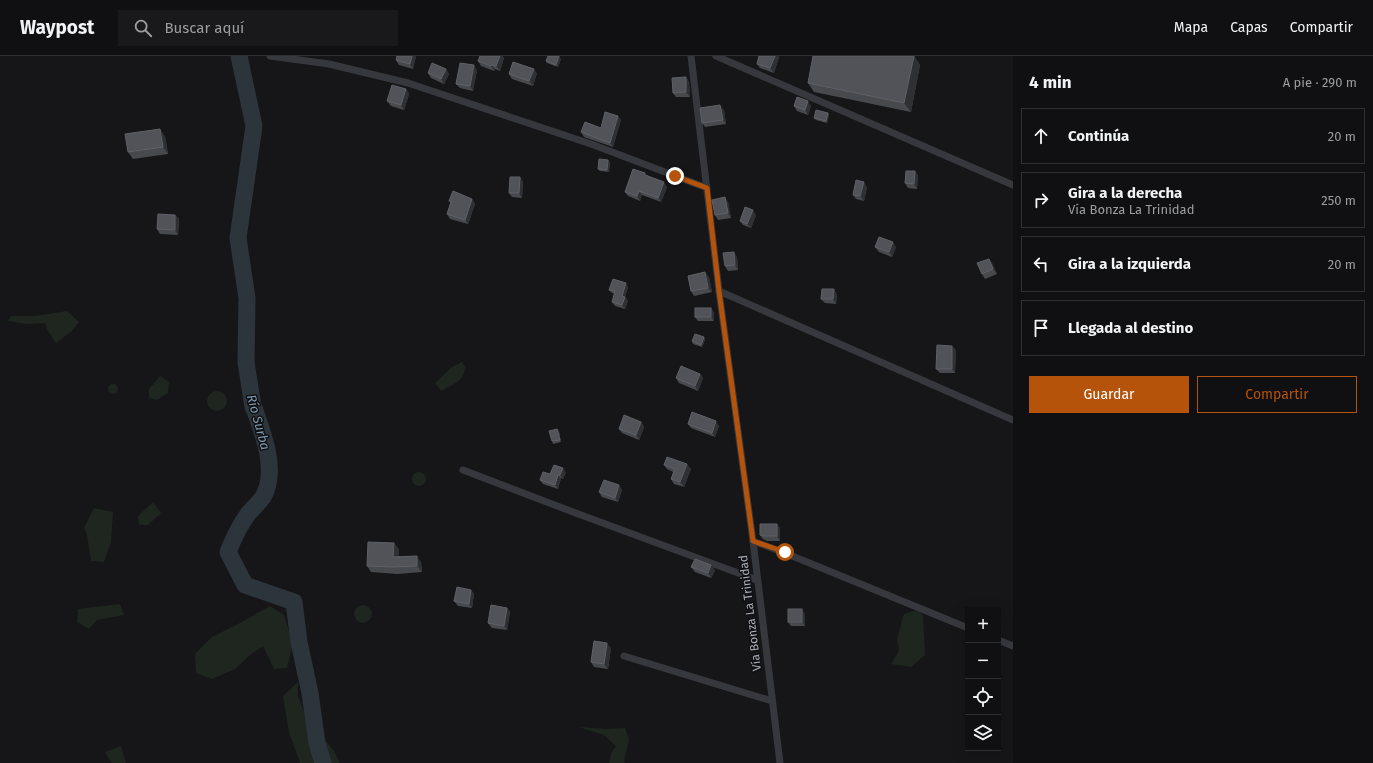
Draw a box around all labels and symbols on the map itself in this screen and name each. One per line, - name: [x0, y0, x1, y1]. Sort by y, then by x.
- route end: [666, 167, 684, 185]
- water label: Río Surba: [244, 393, 273, 451]
- route start: [776, 543, 794, 561]
- street label: Vía Bonza La Trinidad: [736, 554, 764, 672]

